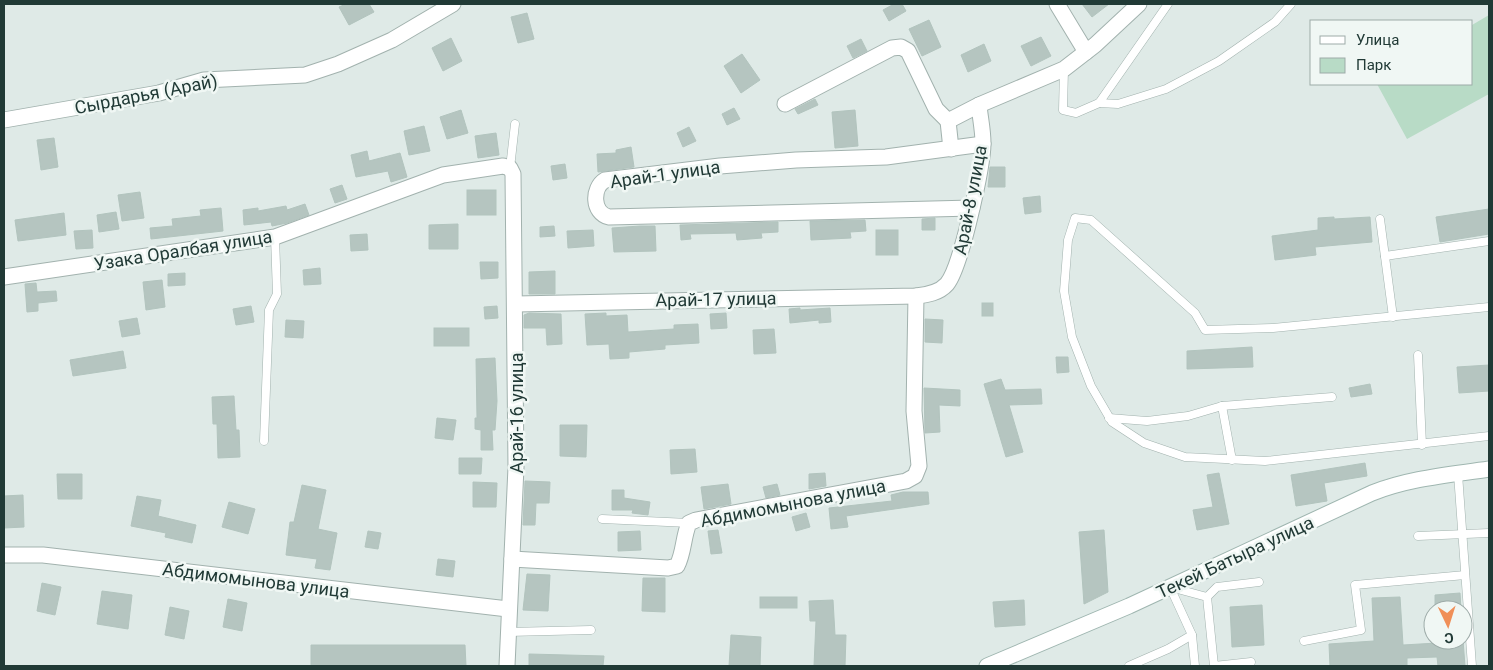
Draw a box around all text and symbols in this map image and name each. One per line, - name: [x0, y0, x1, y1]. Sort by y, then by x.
- legend: [1310, 20, 1473, 85]
- text: Улица: [1356, 31, 1399, 49]
- text: Парк: [1356, 56, 1391, 74]
- street label: Сырдарья (Арай): [73, 70, 219, 119]
- street label: Арай-8 улица: [949, 144, 991, 256]
- street label: Арай-1 улица: [609, 156, 721, 192]
- street label: Узака Оралбая улица: [92, 226, 274, 274]
- street label: Арай-17 улица: [655, 287, 777, 311]
- street label: Арай-16 улица: [506, 352, 527, 474]
- street label: Абдимомынова улица: [699, 475, 887, 531]
- street label: Текей Батыра улица: [1153, 511, 1317, 603]
- street label: Абдимомынова улица: [161, 558, 351, 602]
- north arrow: [1423, 600, 1473, 650]
- text: С: [1444, 630, 1454, 646]

